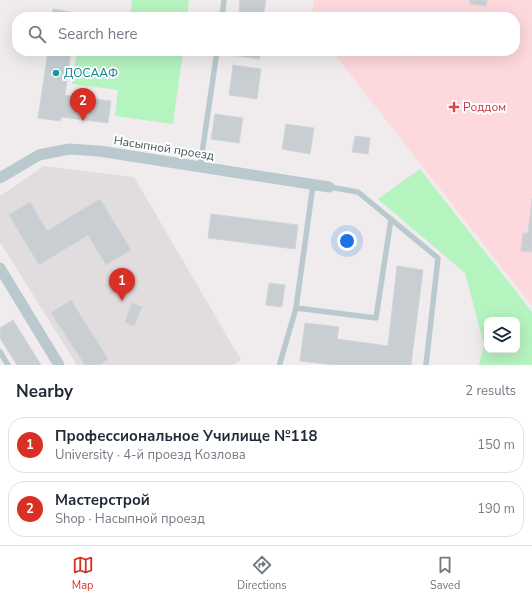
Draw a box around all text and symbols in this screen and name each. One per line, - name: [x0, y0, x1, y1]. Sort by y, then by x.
- search box: [12, 12, 520, 56]
- icon: search: [26, 23, 48, 45]
- text: Search here: [58, 24, 138, 44]
- place label: ДОСААФ: [64, 65, 118, 81]
- marker: ДОСААФ: [51, 68, 61, 78]
- pin: 2: [70, 88, 96, 121]
- place label: Роддом: [463, 99, 506, 115]
- marker: Роддом: [448, 101, 460, 113]
- street label: Насыпной проезд: [113, 132, 215, 164]
- your location: [337, 231, 357, 251]
- pin: 1: [109, 268, 135, 301]
- map controls: [484, 317, 520, 353]
- button: layers: [484, 317, 520, 353]
- text: Nearby: [16, 380, 73, 403]
- text: 2 results: [465, 382, 516, 400]
- text: Профессиональное Училище №118: [55, 426, 318, 446]
- text: 1: [26, 436, 34, 454]
- text: 150 m: [477, 436, 515, 454]
- text: University · 4-й проезд Козлова: [55, 446, 246, 464]
- text: Мастерстрой: [55, 490, 150, 510]
- text: 2: [26, 500, 34, 518]
- text: 190 m: [477, 500, 515, 518]
- text: Shop · Насыпной проезд: [55, 510, 205, 528]
- tab: Map: [72, 554, 94, 593]
- tab: Directions: [237, 554, 287, 593]
- tab: Saved: [430, 554, 460, 593]

